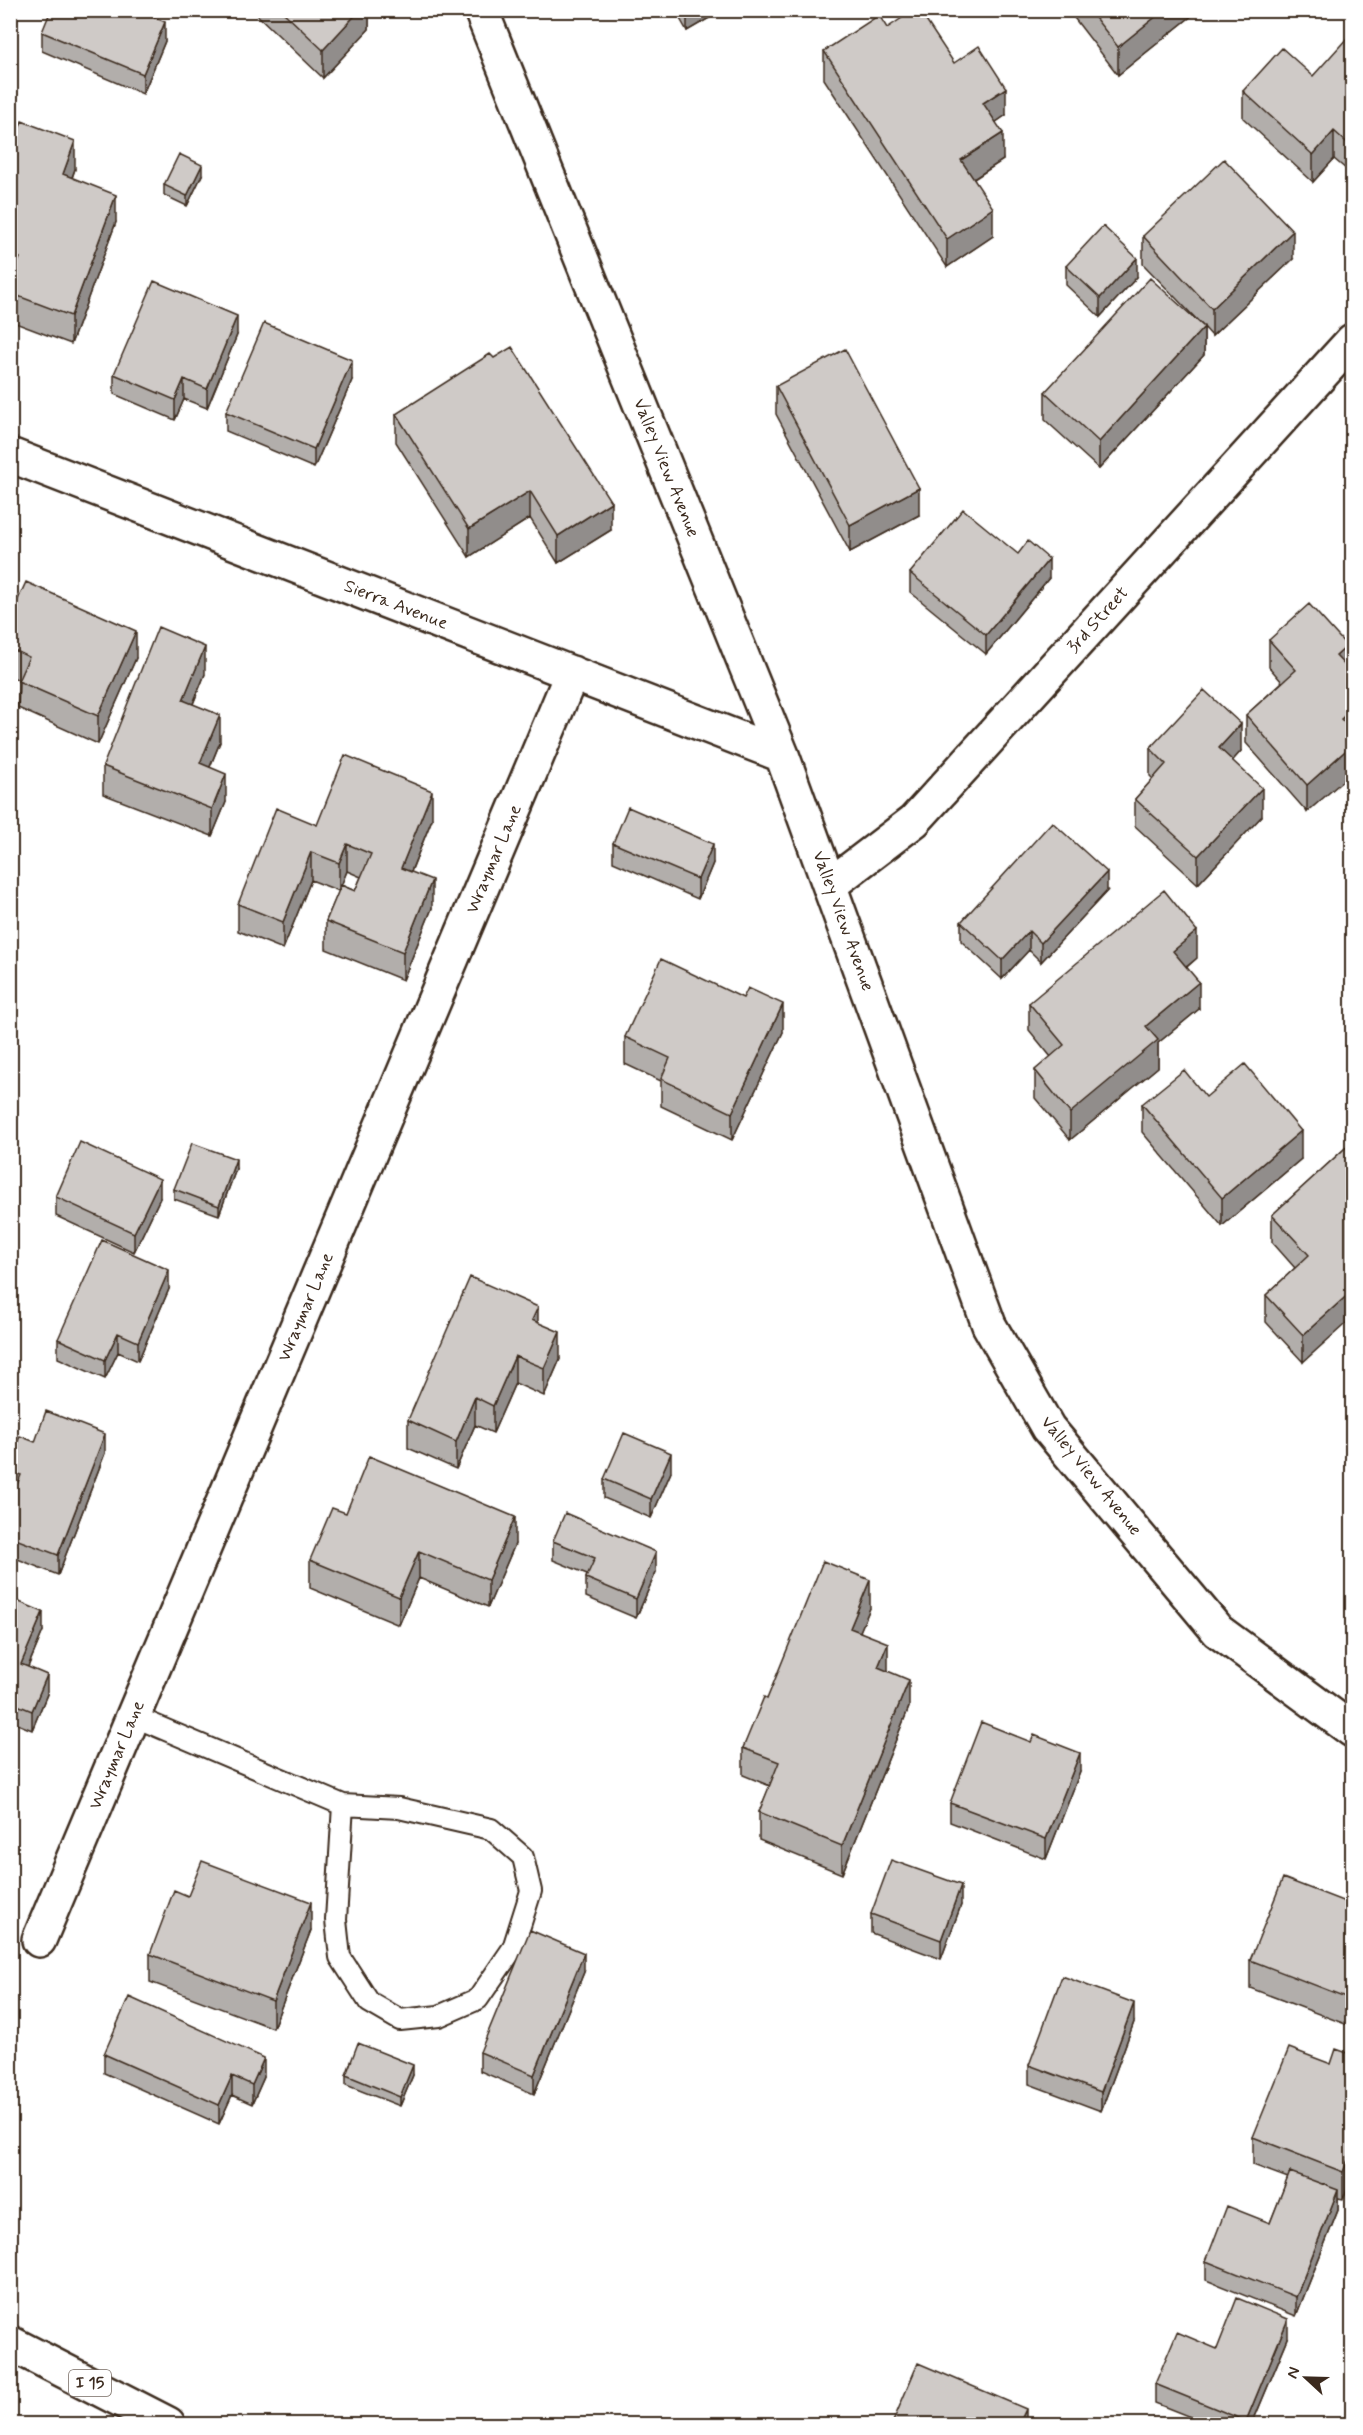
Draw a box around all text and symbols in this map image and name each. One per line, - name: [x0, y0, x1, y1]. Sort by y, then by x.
- street label: Valley View Avenue: [627, 395, 705, 541]
- street label: Sierra Avenue: [341, 574, 452, 636]
- street label: 3rd Street: [1062, 582, 1134, 658]
- street label: Wraymar Lane: [460, 801, 528, 917]
- street label: Valley View Avenue: [806, 847, 880, 995]
- street label: Wraymar Lane: [272, 1249, 340, 1365]
- street label: Valley View Avenue: [1035, 1411, 1147, 1541]
- street label: Wraymar Lane: [83, 1697, 151, 1813]
- north arrow: [1276, 2348, 1336, 2408]
- text: N: [1282, 2364, 1305, 2382]
- road number: I 15: [69, 2370, 111, 2396]

